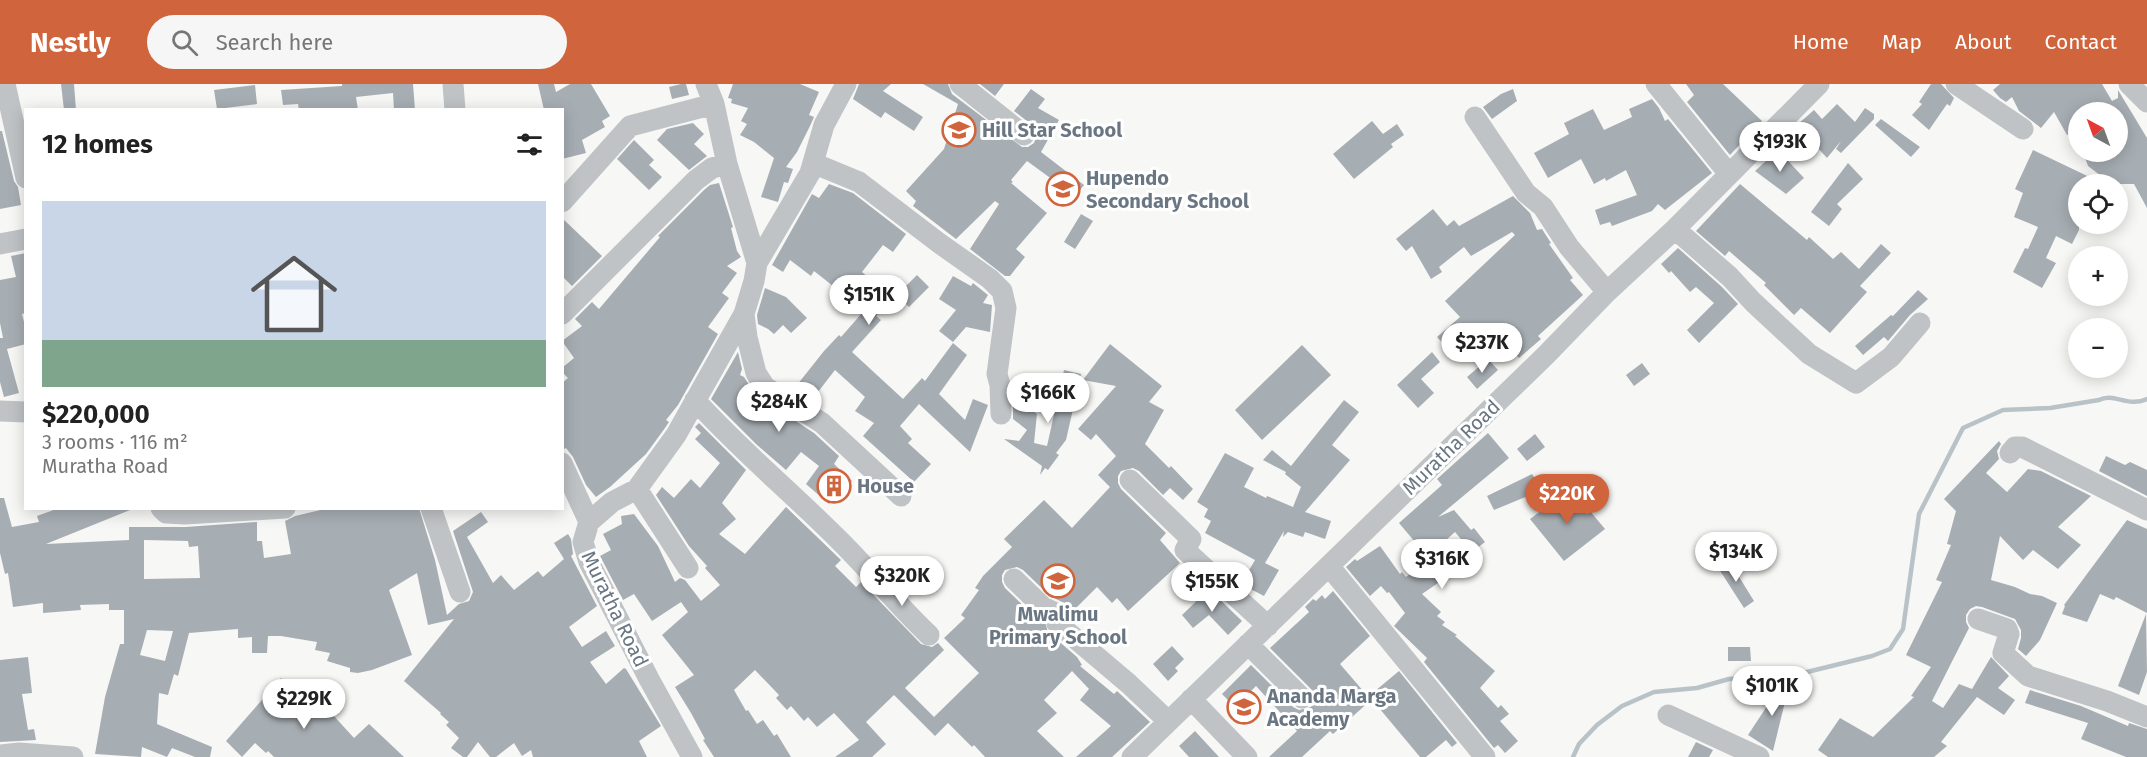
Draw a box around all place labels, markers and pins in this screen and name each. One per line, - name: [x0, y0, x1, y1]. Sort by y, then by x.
- school or university icon: Hill Star School: [941, 112, 977, 148]
- place label: Hill Star School: [982, 118, 1122, 142]
- pin: $193K: [1738, 122, 1822, 173]
- place label: Hupendo Secondary School: [1086, 166, 1249, 213]
- school or university icon: Hupendo Secondary School: [1045, 171, 1081, 207]
- pin: $151K: [827, 275, 911, 326]
- pin: $237K: [1440, 323, 1524, 374]
- pin: $166K: [1006, 373, 1090, 424]
- pin: $284K: [737, 382, 821, 433]
- building icon: House: [816, 468, 852, 504]
- place label: House: [857, 474, 914, 498]
- pin: $220K: [1525, 474, 1609, 525]
- pin: $134K: [1694, 532, 1778, 583]
- pin: $316K: [1400, 539, 1484, 590]
- pin: $320K: [860, 556, 944, 607]
- pin: $155K: [1170, 562, 1254, 613]
- school or university icon: Mwalimu Primary School: [1040, 563, 1076, 599]
- place label: Mwalimu Primary School: [989, 602, 1127, 649]
- pin: $101K: [1730, 666, 1814, 717]
- pin: $229K: [262, 679, 346, 730]
- place label: Ananda Marga Academy: [1266, 684, 1397, 731]
- school or university icon: Ananda Marga Academy: [1226, 689, 1262, 725]

